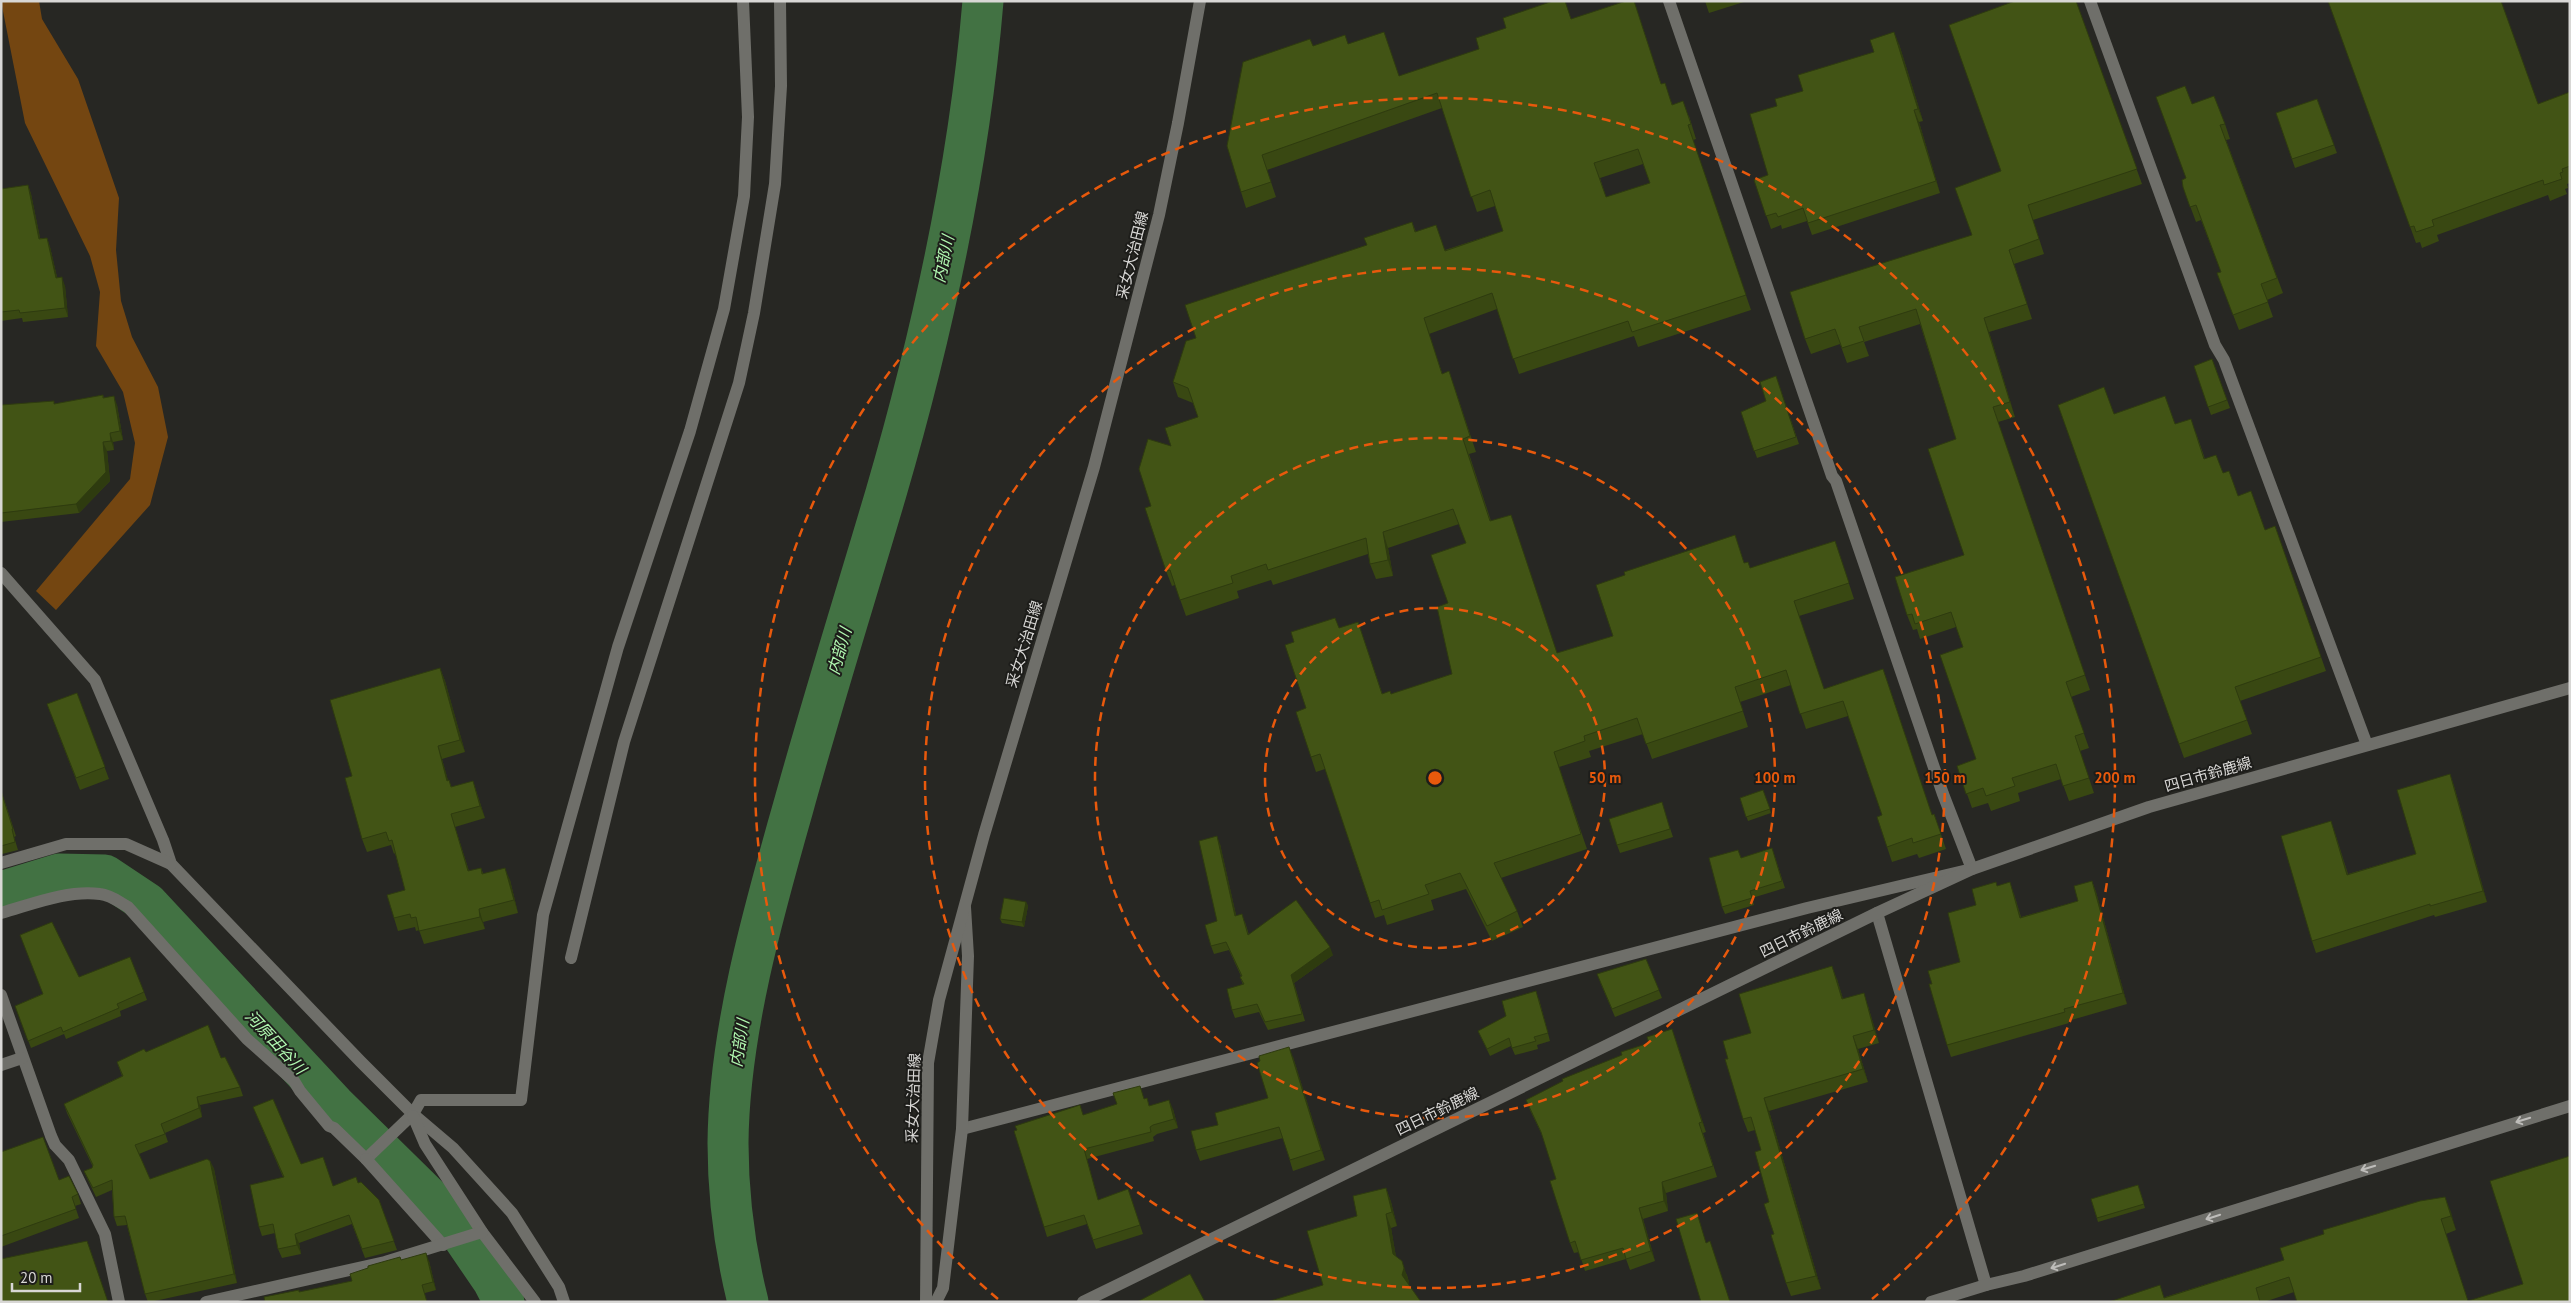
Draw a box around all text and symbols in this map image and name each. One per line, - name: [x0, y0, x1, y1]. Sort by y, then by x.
- street label: 采女大治田線: [1112, 209, 1152, 301]
- water label: 内部川: [928, 231, 958, 285]
- street label: 采女大治田線: [1002, 598, 1046, 690]
- water label: 内部川: [823, 623, 856, 677]
- street label: 四日市鈴鹿線: [2162, 752, 2254, 796]
- text: 50 m: [1589, 768, 1621, 787]
- text: 100 m: [1754, 768, 1796, 787]
- text: 150 m: [1924, 768, 1966, 787]
- text: 200 m: [2094, 768, 2136, 787]
- centre of rings: [1426, 769, 1444, 787]
- street label: 四日市鈴鹿線: [1756, 905, 1846, 961]
- water label: 河原田谷川: [241, 1006, 312, 1080]
- water label: 内部川: [725, 1016, 753, 1068]
- street label: 采女大治田線: [902, 1053, 924, 1143]
- street label: 四日市鈴鹿線: [1392, 1083, 1482, 1139]
- one-way arrow: [2516, 1116, 2532, 1126]
- one-way arrow: [2360, 1164, 2376, 1174]
- one-way arrow: [2205, 1212, 2221, 1222]
- scale bar: [12, 1260, 80, 1292]
- one-way arrow: [2050, 1261, 2066, 1271]
- text: 20 m: [20, 1268, 53, 1287]

